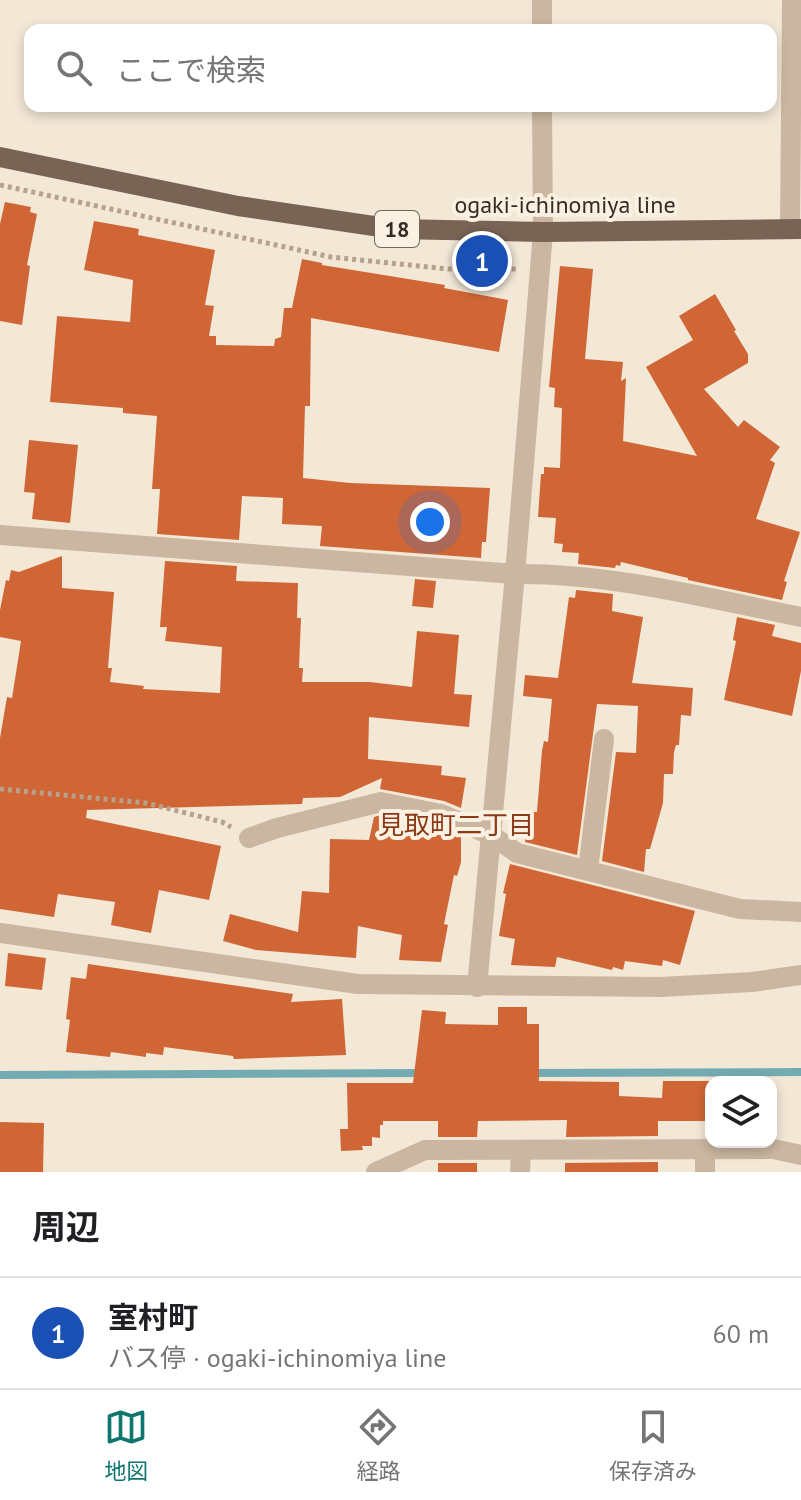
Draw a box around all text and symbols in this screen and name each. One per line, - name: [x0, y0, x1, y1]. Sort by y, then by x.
- search box: [24, 24, 777, 112]
- icon: search: [52, 46, 96, 90]
- text: ここで検索: [116, 50, 266, 89]
- street label: ogaki-ichinomiya line: [454, 189, 676, 220]
- road number: 18: [375, 211, 419, 247]
- pin: 1: [456, 231, 508, 291]
- your location: [410, 502, 450, 542]
- district label: 見取町二丁目: [378, 808, 534, 841]
- map controls: [705, 1076, 777, 1148]
- button: layers: [705, 1076, 777, 1148]
- text: 周辺: [32, 1204, 100, 1248]
- text: 室村町: [108, 1297, 198, 1336]
- text: 1: [51, 1317, 65, 1350]
- text: 60 m: [713, 1317, 769, 1350]
- text: バス停 · ogaki-ichinomiya line: [108, 1341, 446, 1374]
- tab: 地図: [104, 1405, 148, 1485]
- tab: 経路: [356, 1405, 401, 1485]
- tab: 保存済み: [609, 1405, 697, 1485]

